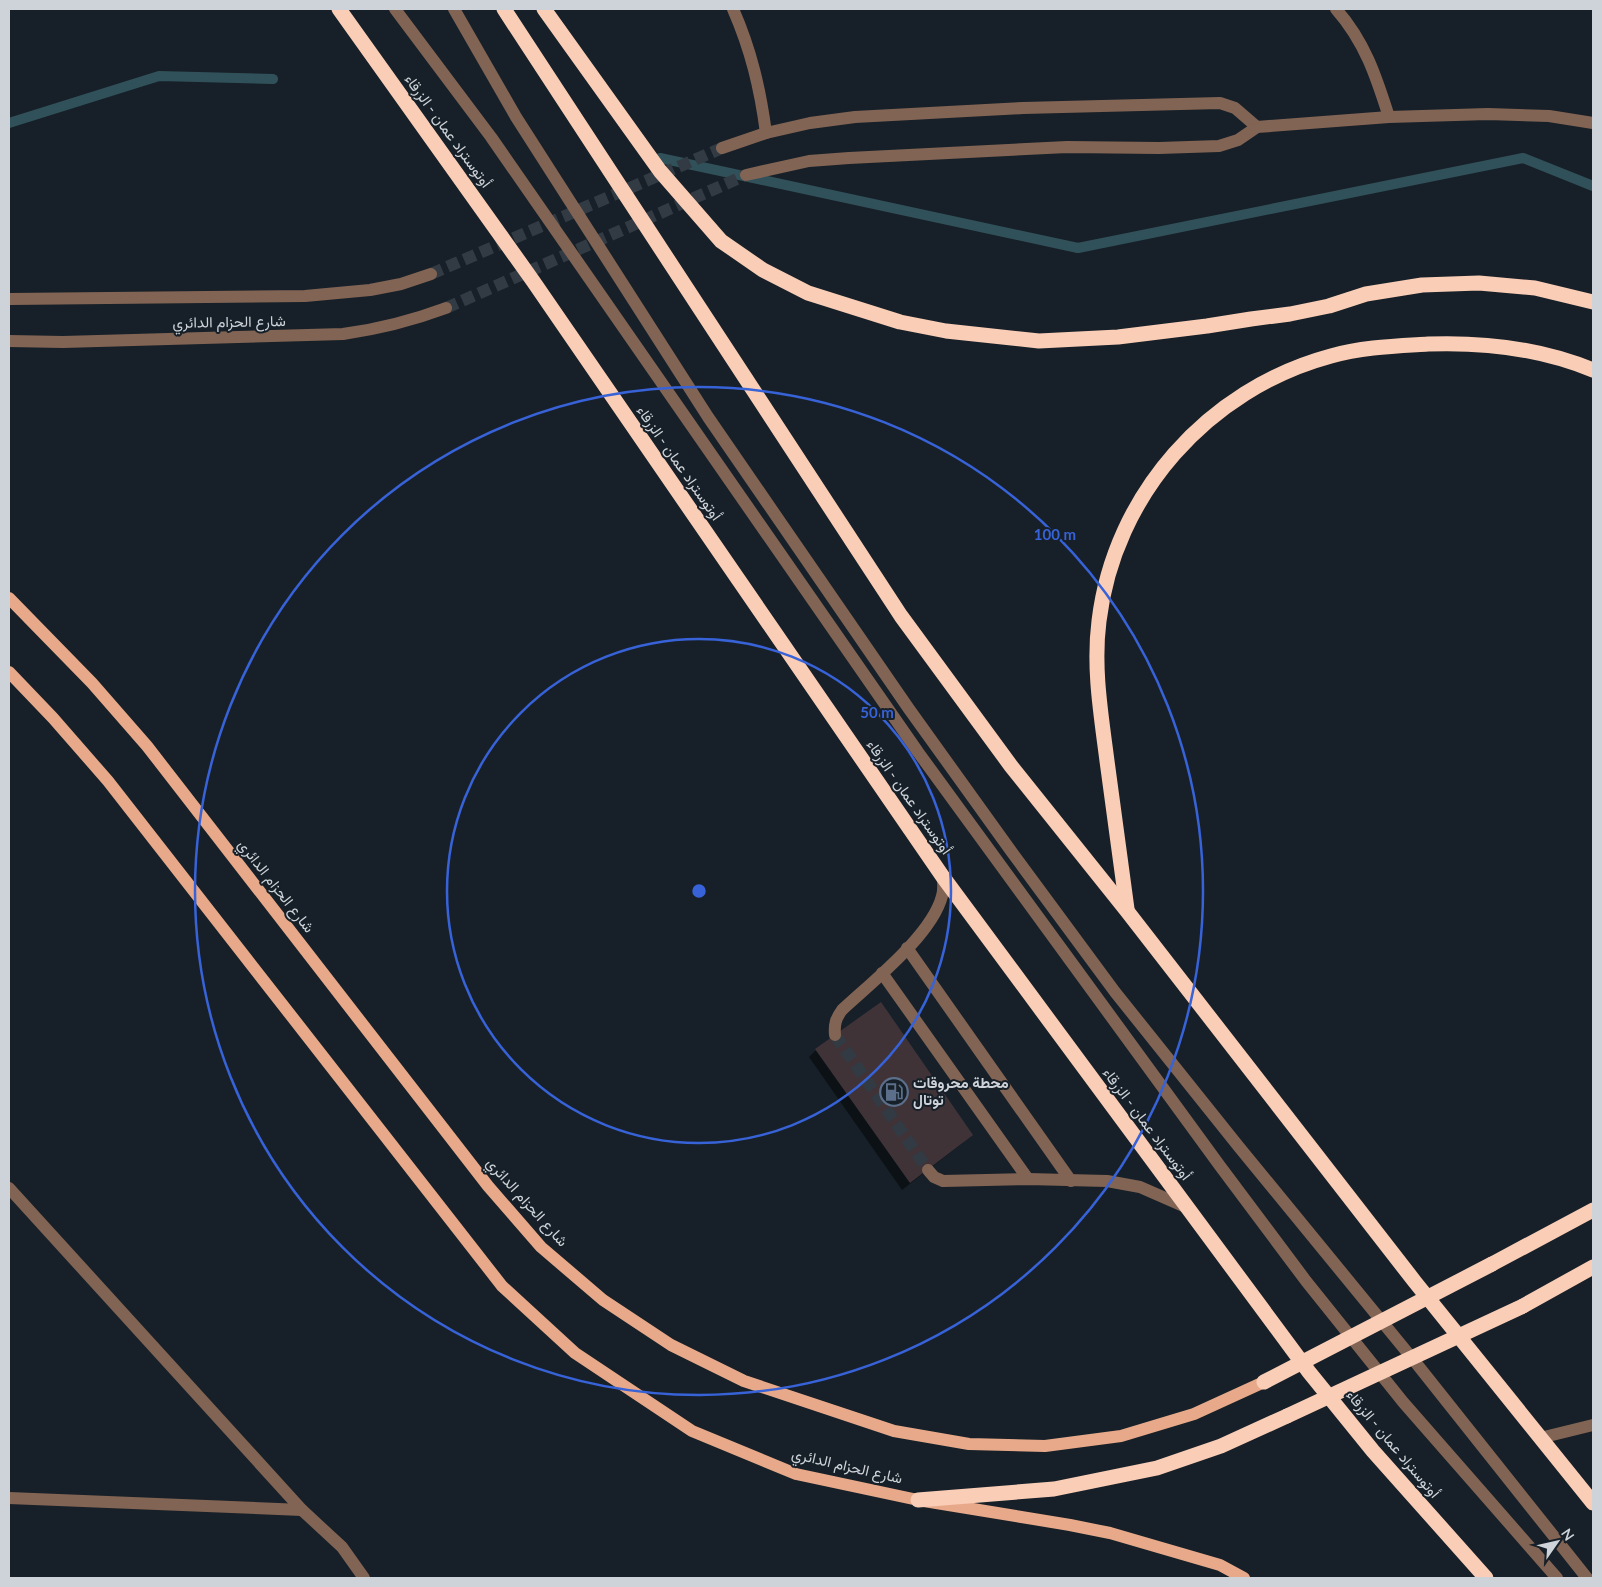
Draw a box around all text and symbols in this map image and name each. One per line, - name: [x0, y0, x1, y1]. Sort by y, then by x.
- street label: أوتوستراد عمان - الزرقاء: [401, 70, 496, 192]
- street label: شارع الحزام الدائري: [172, 311, 286, 336]
- street label: أوتوستراد عمان - الزرقاء: [633, 402, 726, 524]
- text: 100 m: [1034, 525, 1076, 543]
- text: 50 m: [860, 703, 894, 721]
- street label: أوتوستراد عمان - الزرقاء: [863, 736, 956, 858]
- street label: شارع الحزام الدائري: [231, 835, 319, 939]
- centre of rings: [690, 882, 708, 900]
- street label: أوتوستراد عمان - الزرقاء: [1099, 1064, 1196, 1184]
- place label: محطة محروقات توتال: [913, 1073, 1009, 1109]
- fuel station icon: محطة محروقات توتال: [879, 1077, 909, 1107]
- street label: شارع الحزام الدائري: [479, 1153, 572, 1253]
- street label: أوتوستراد عمان - الزرقاء: [1342, 1385, 1445, 1502]
- street label: شارع الحزام الدائري: [789, 1444, 905, 1491]
- north arrow: [1532, 1517, 1582, 1567]
- text: N: [1558, 1525, 1578, 1544]

